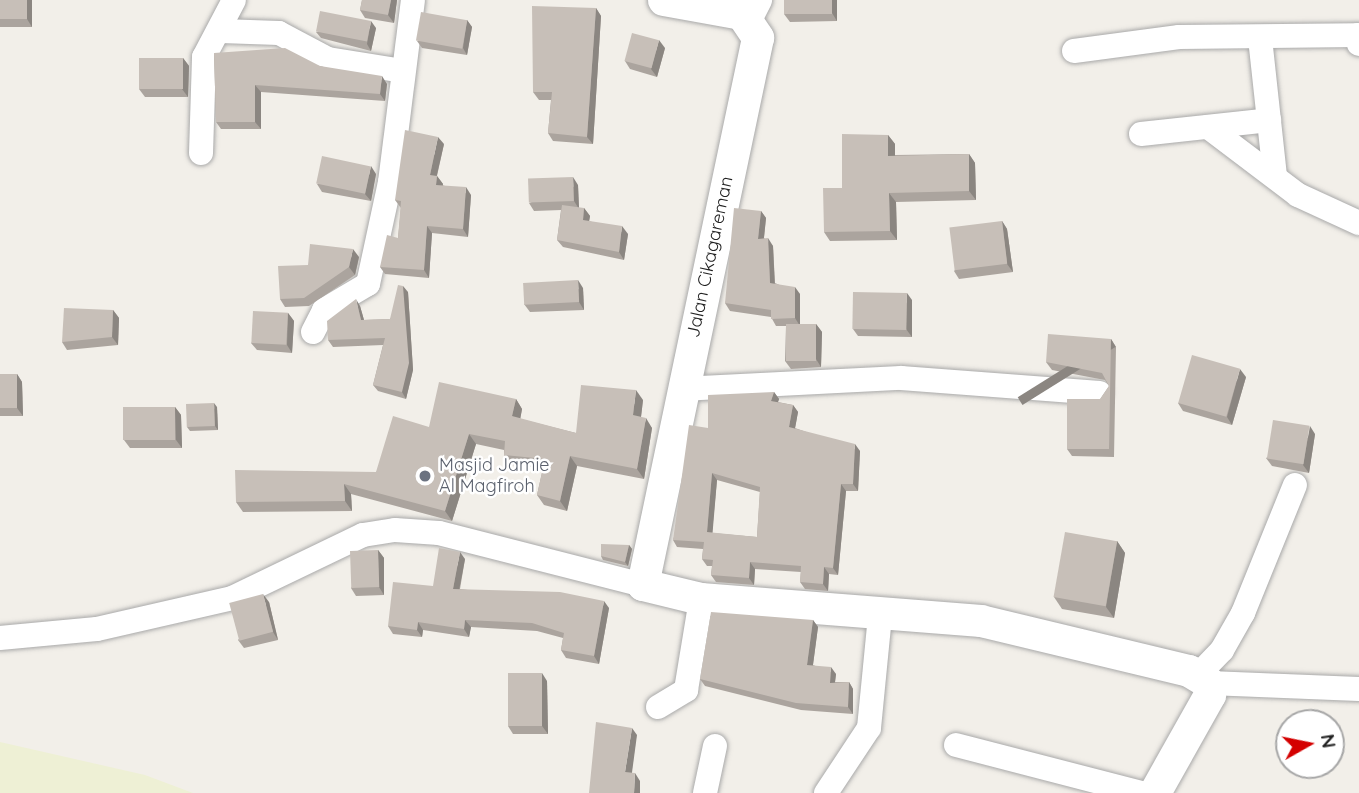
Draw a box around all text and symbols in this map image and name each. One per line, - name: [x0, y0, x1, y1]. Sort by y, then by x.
- street label: Jalan Cikagareman: [682, 174, 738, 340]
- place label: Masjid Jamie Al Magfiroh: [439, 455, 549, 498]
- marker: Masjid Jamie Al Magfiroh: [417, 468, 433, 484]
- north arrow: [1275, 709, 1345, 779]
- text: N: [1316, 732, 1342, 750]

